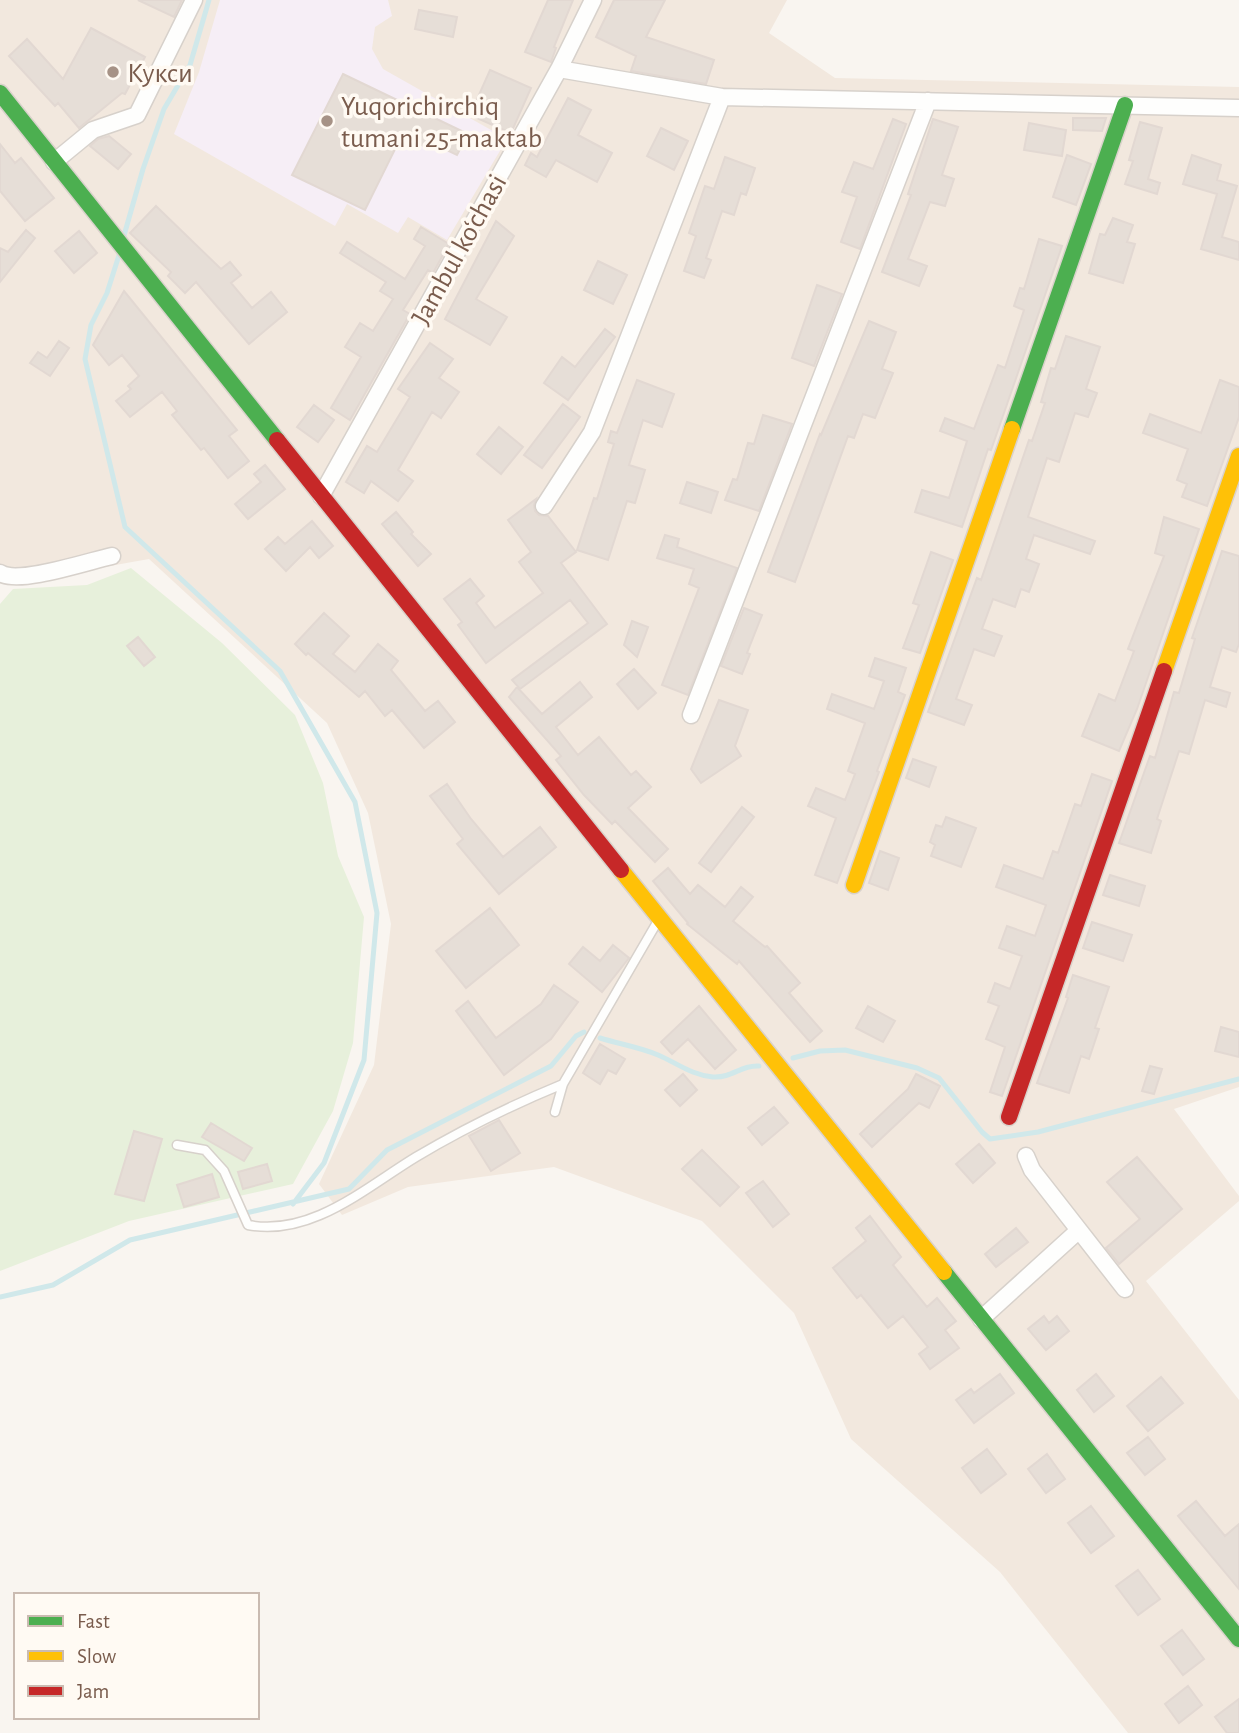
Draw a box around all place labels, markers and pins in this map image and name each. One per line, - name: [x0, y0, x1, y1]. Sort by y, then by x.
- place label: Кукси: [127, 60, 193, 88]
- marker: Кукси: [105, 64, 121, 80]
- place label: Yuqorichirchiq tumani 25-maktab: [341, 93, 542, 153]
- marker: Yuqorichirchiq tumani 25-maktab: [319, 113, 335, 129]

